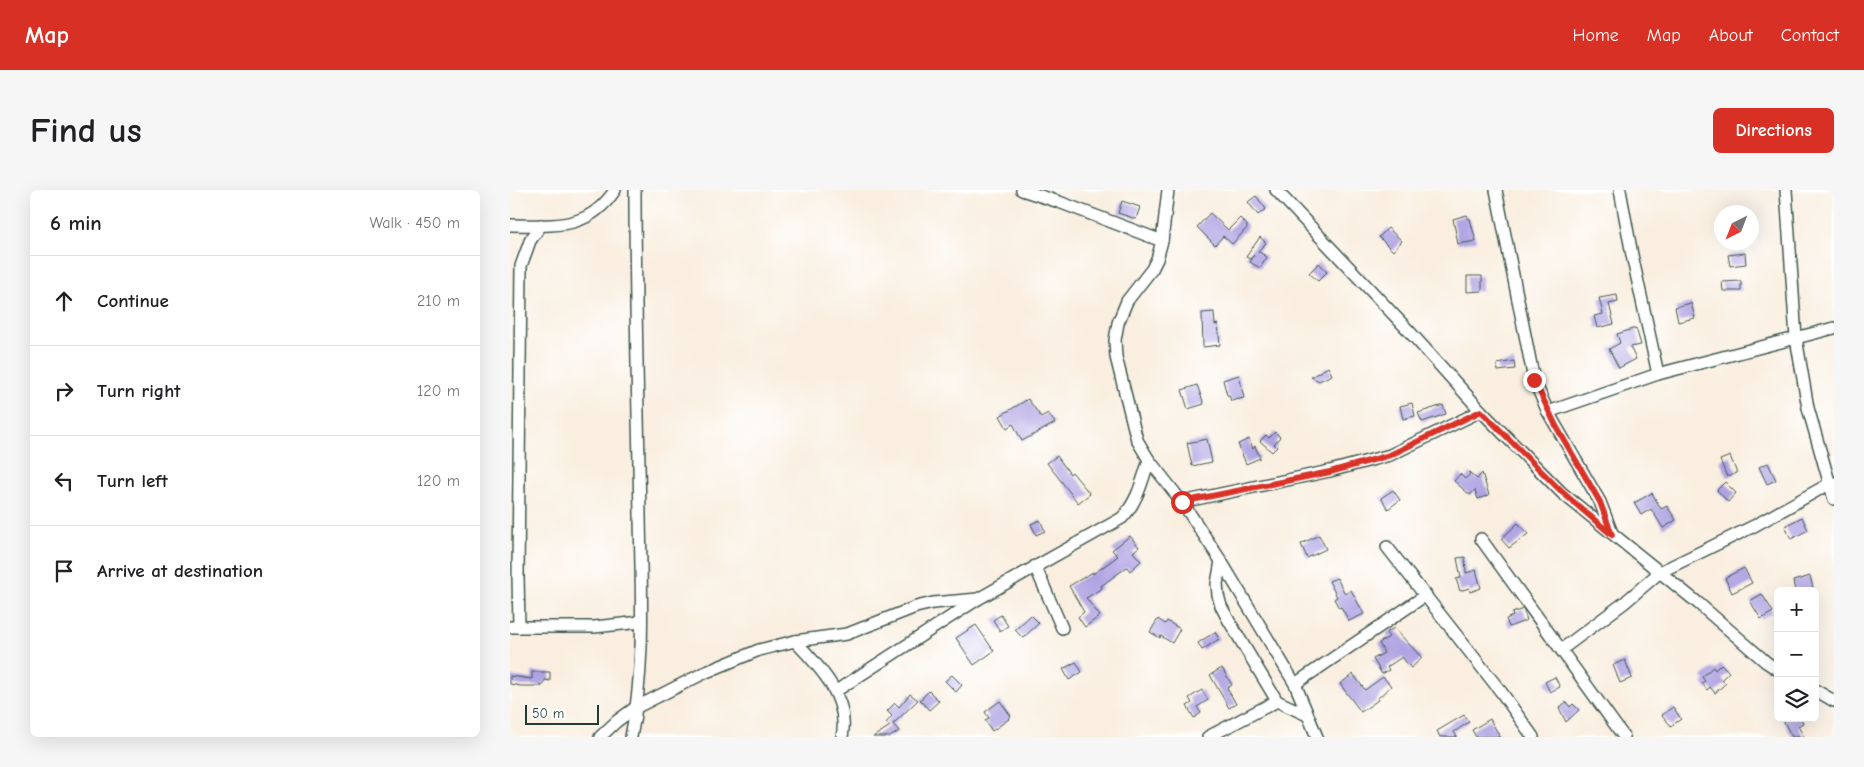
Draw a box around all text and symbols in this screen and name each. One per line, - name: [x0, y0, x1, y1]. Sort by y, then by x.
- text: Map: [25, 21, 69, 49]
- text: Home: [1572, 25, 1619, 46]
- text: Map: [1647, 25, 1681, 46]
- text: About: [1709, 25, 1753, 46]
- text: Contact: [1781, 25, 1839, 46]
- button: Directions: [1713, 108, 1834, 153]
- text: Find us: [30, 110, 142, 151]
- north arrow: [1714, 205, 1759, 250]
- text: 6 min: [50, 211, 102, 235]
- text: Walk · 450 m: [369, 214, 460, 232]
- icon: ahead: [50, 287, 78, 315]
- text: Continue: [97, 290, 169, 312]
- text: 210 m: [417, 292, 460, 310]
- route end: [1523, 369, 1546, 392]
- icon: right: [50, 377, 78, 405]
- text: Turn right: [97, 380, 181, 402]
- text: 120 m: [417, 382, 460, 400]
- icon: left: [50, 467, 78, 495]
- text: Turn left: [97, 470, 168, 492]
- text: 120 m: [417, 472, 460, 490]
- route start: [1171, 491, 1194, 514]
- icon: arrive: [50, 557, 78, 585]
- text: Arrive at destination: [97, 560, 263, 582]
- map controls: [1774, 587, 1819, 722]
- button: +: [1774, 587, 1819, 632]
- button: −: [1774, 632, 1819, 677]
- button: layers: [1774, 677, 1819, 722]
- scale bar: [525, 702, 599, 725]
- text: 50 m: [532, 705, 564, 722]

